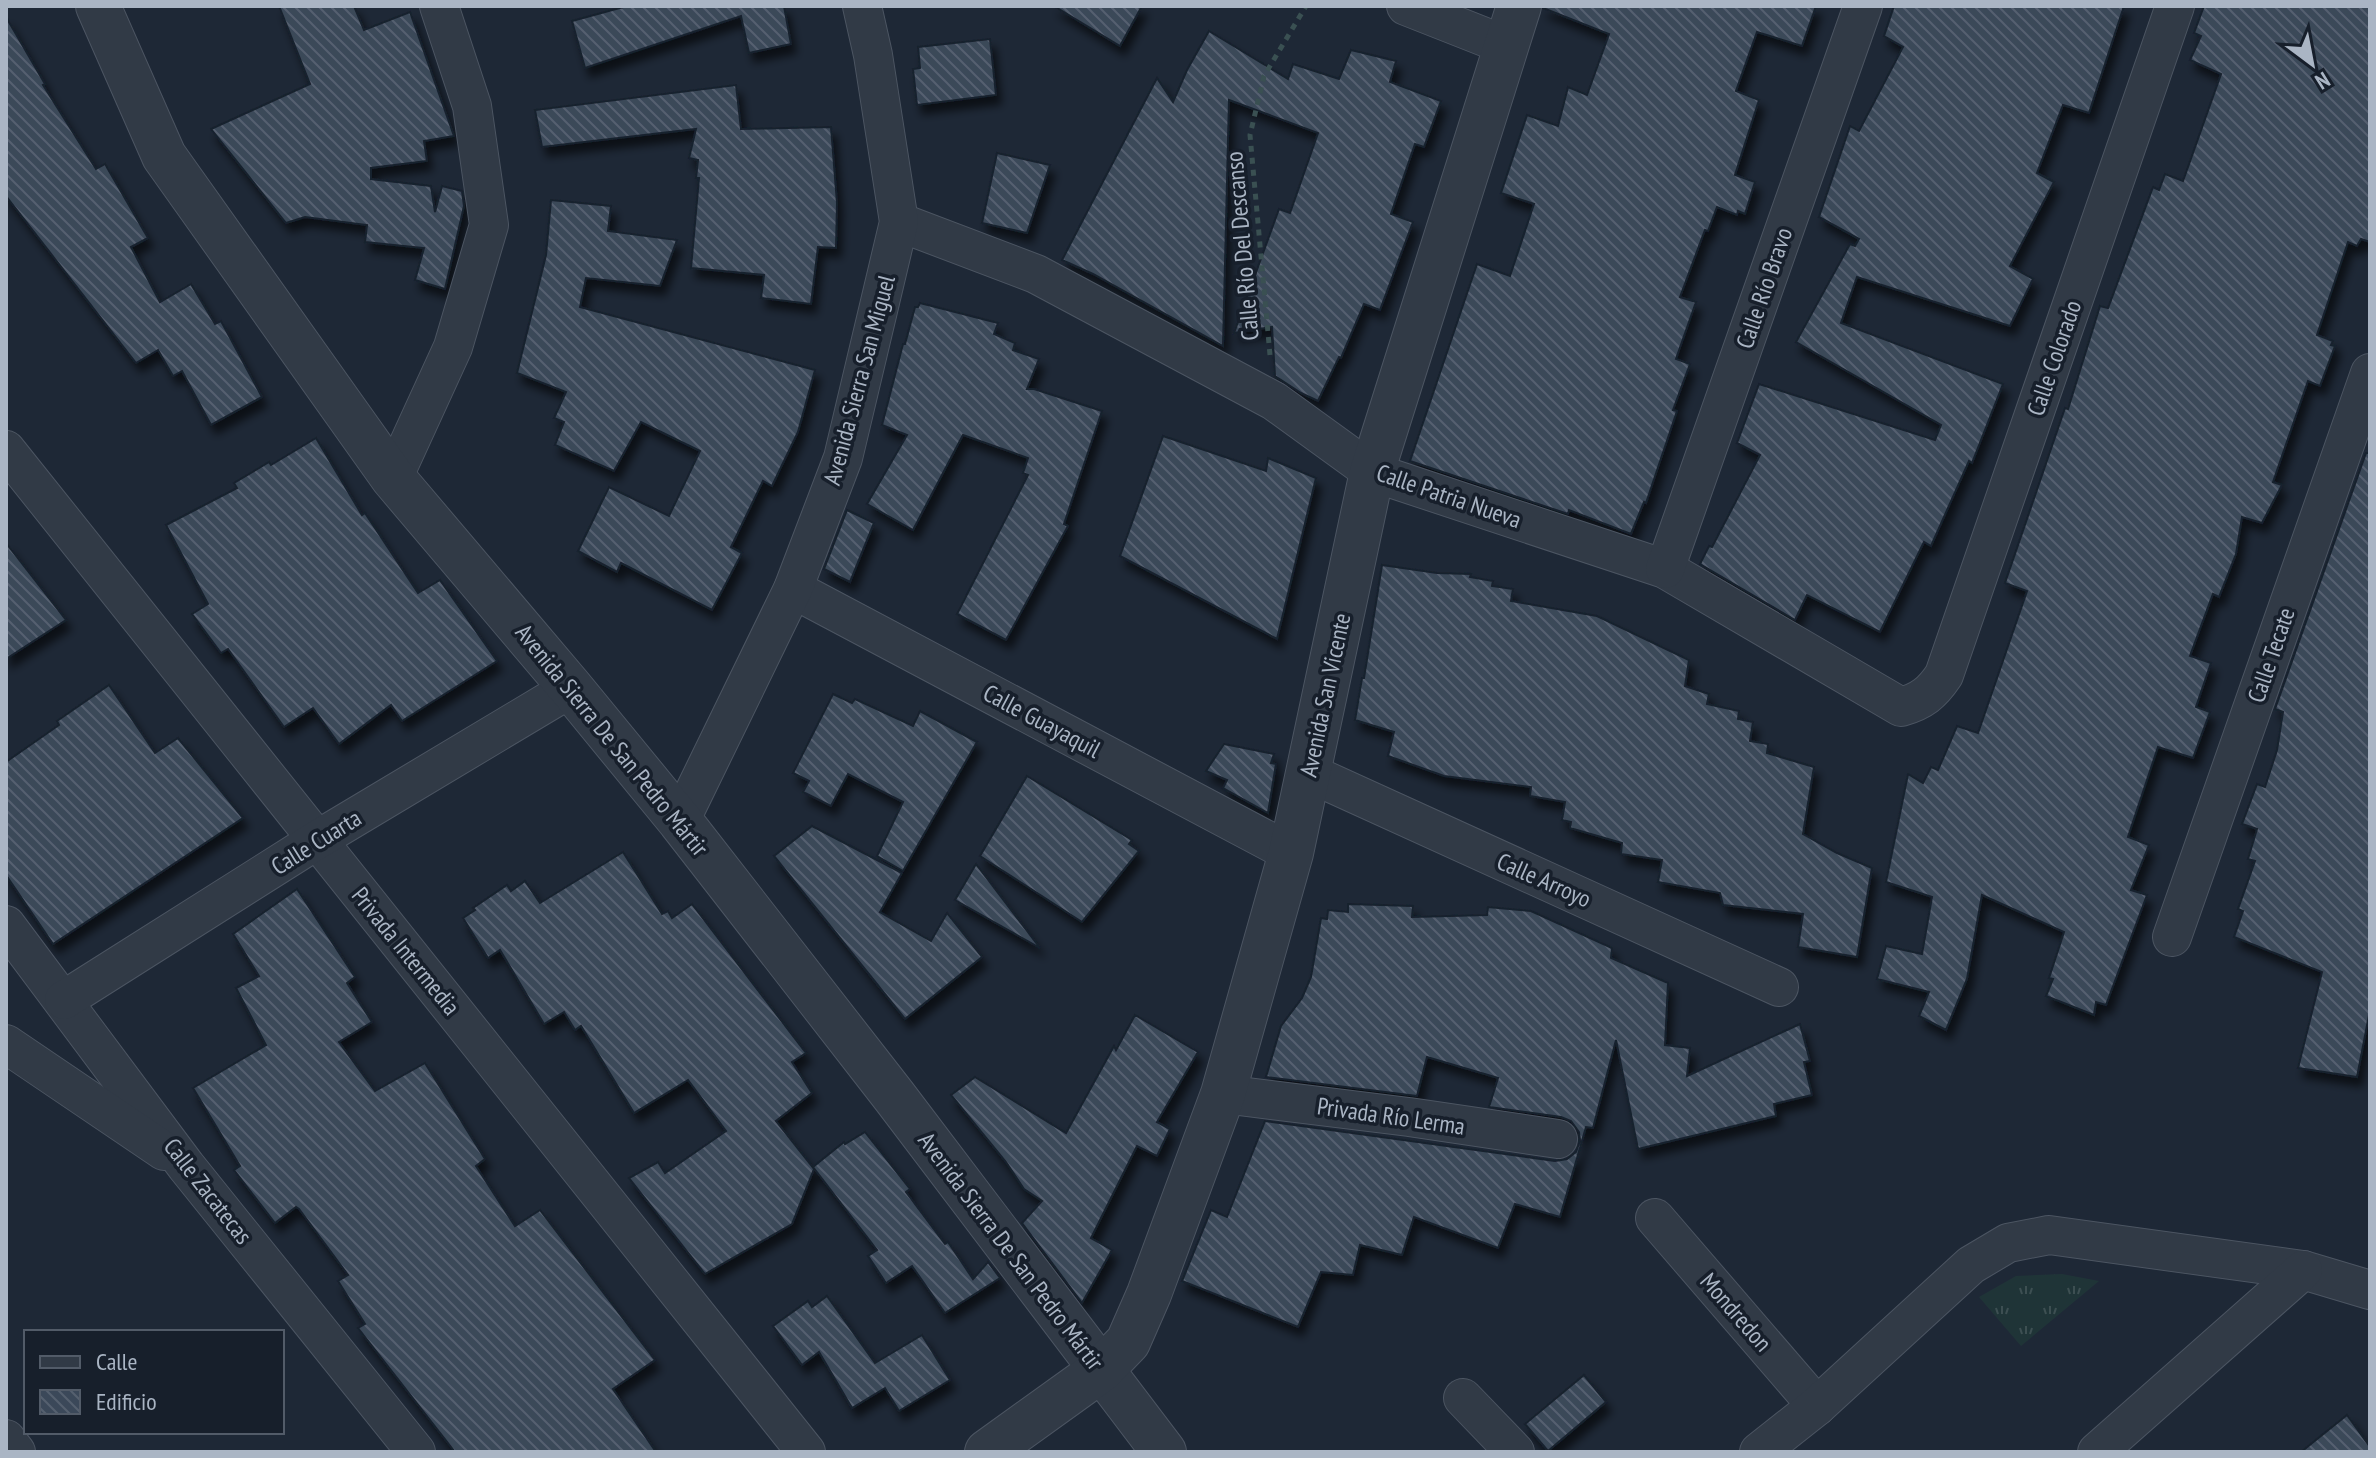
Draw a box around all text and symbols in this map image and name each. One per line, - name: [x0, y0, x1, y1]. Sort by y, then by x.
- north arrow: [2272, 24, 2352, 104]
- text: N: [2310, 66, 2335, 96]
- street label: Calle Río Del Descanso: [1218, 150, 1266, 342]
- street label: Calle Río Bravo: [1729, 223, 1799, 353]
- street label: Avenida Sierra San Miguel: [816, 271, 902, 488]
- street label: Calle Colorado: [2020, 296, 2088, 420]
- street label: Calle Patria Nueva: [1373, 457, 1525, 535]
- street label: Calle Tecate: [2240, 603, 2302, 707]
- street label: Avenida San Vicente: [1292, 610, 1358, 780]
- street label: Avenida Sierra De San Pedro Mártir: [509, 618, 716, 863]
- street label: Calle Guayaquil: [978, 677, 1106, 765]
- street label: Calle Cuarta: [265, 802, 367, 882]
- street label: Calle Arroyo: [1492, 846, 1596, 914]
- street label: Privada Intermedia: [345, 881, 467, 1021]
- street label: Privada Río Lerma: [1315, 1090, 1467, 1142]
- street label: Avenida Sierra De San Pedro Mártir: [911, 1126, 1111, 1376]
- street label: Calle Zacatecas: [157, 1132, 259, 1250]
- street label: Mondredon: [1693, 1266, 1779, 1358]
- legend: [24, 1330, 284, 1434]
- text: Calle: [96, 1346, 137, 1377]
- text: Edificio: [96, 1386, 157, 1417]

